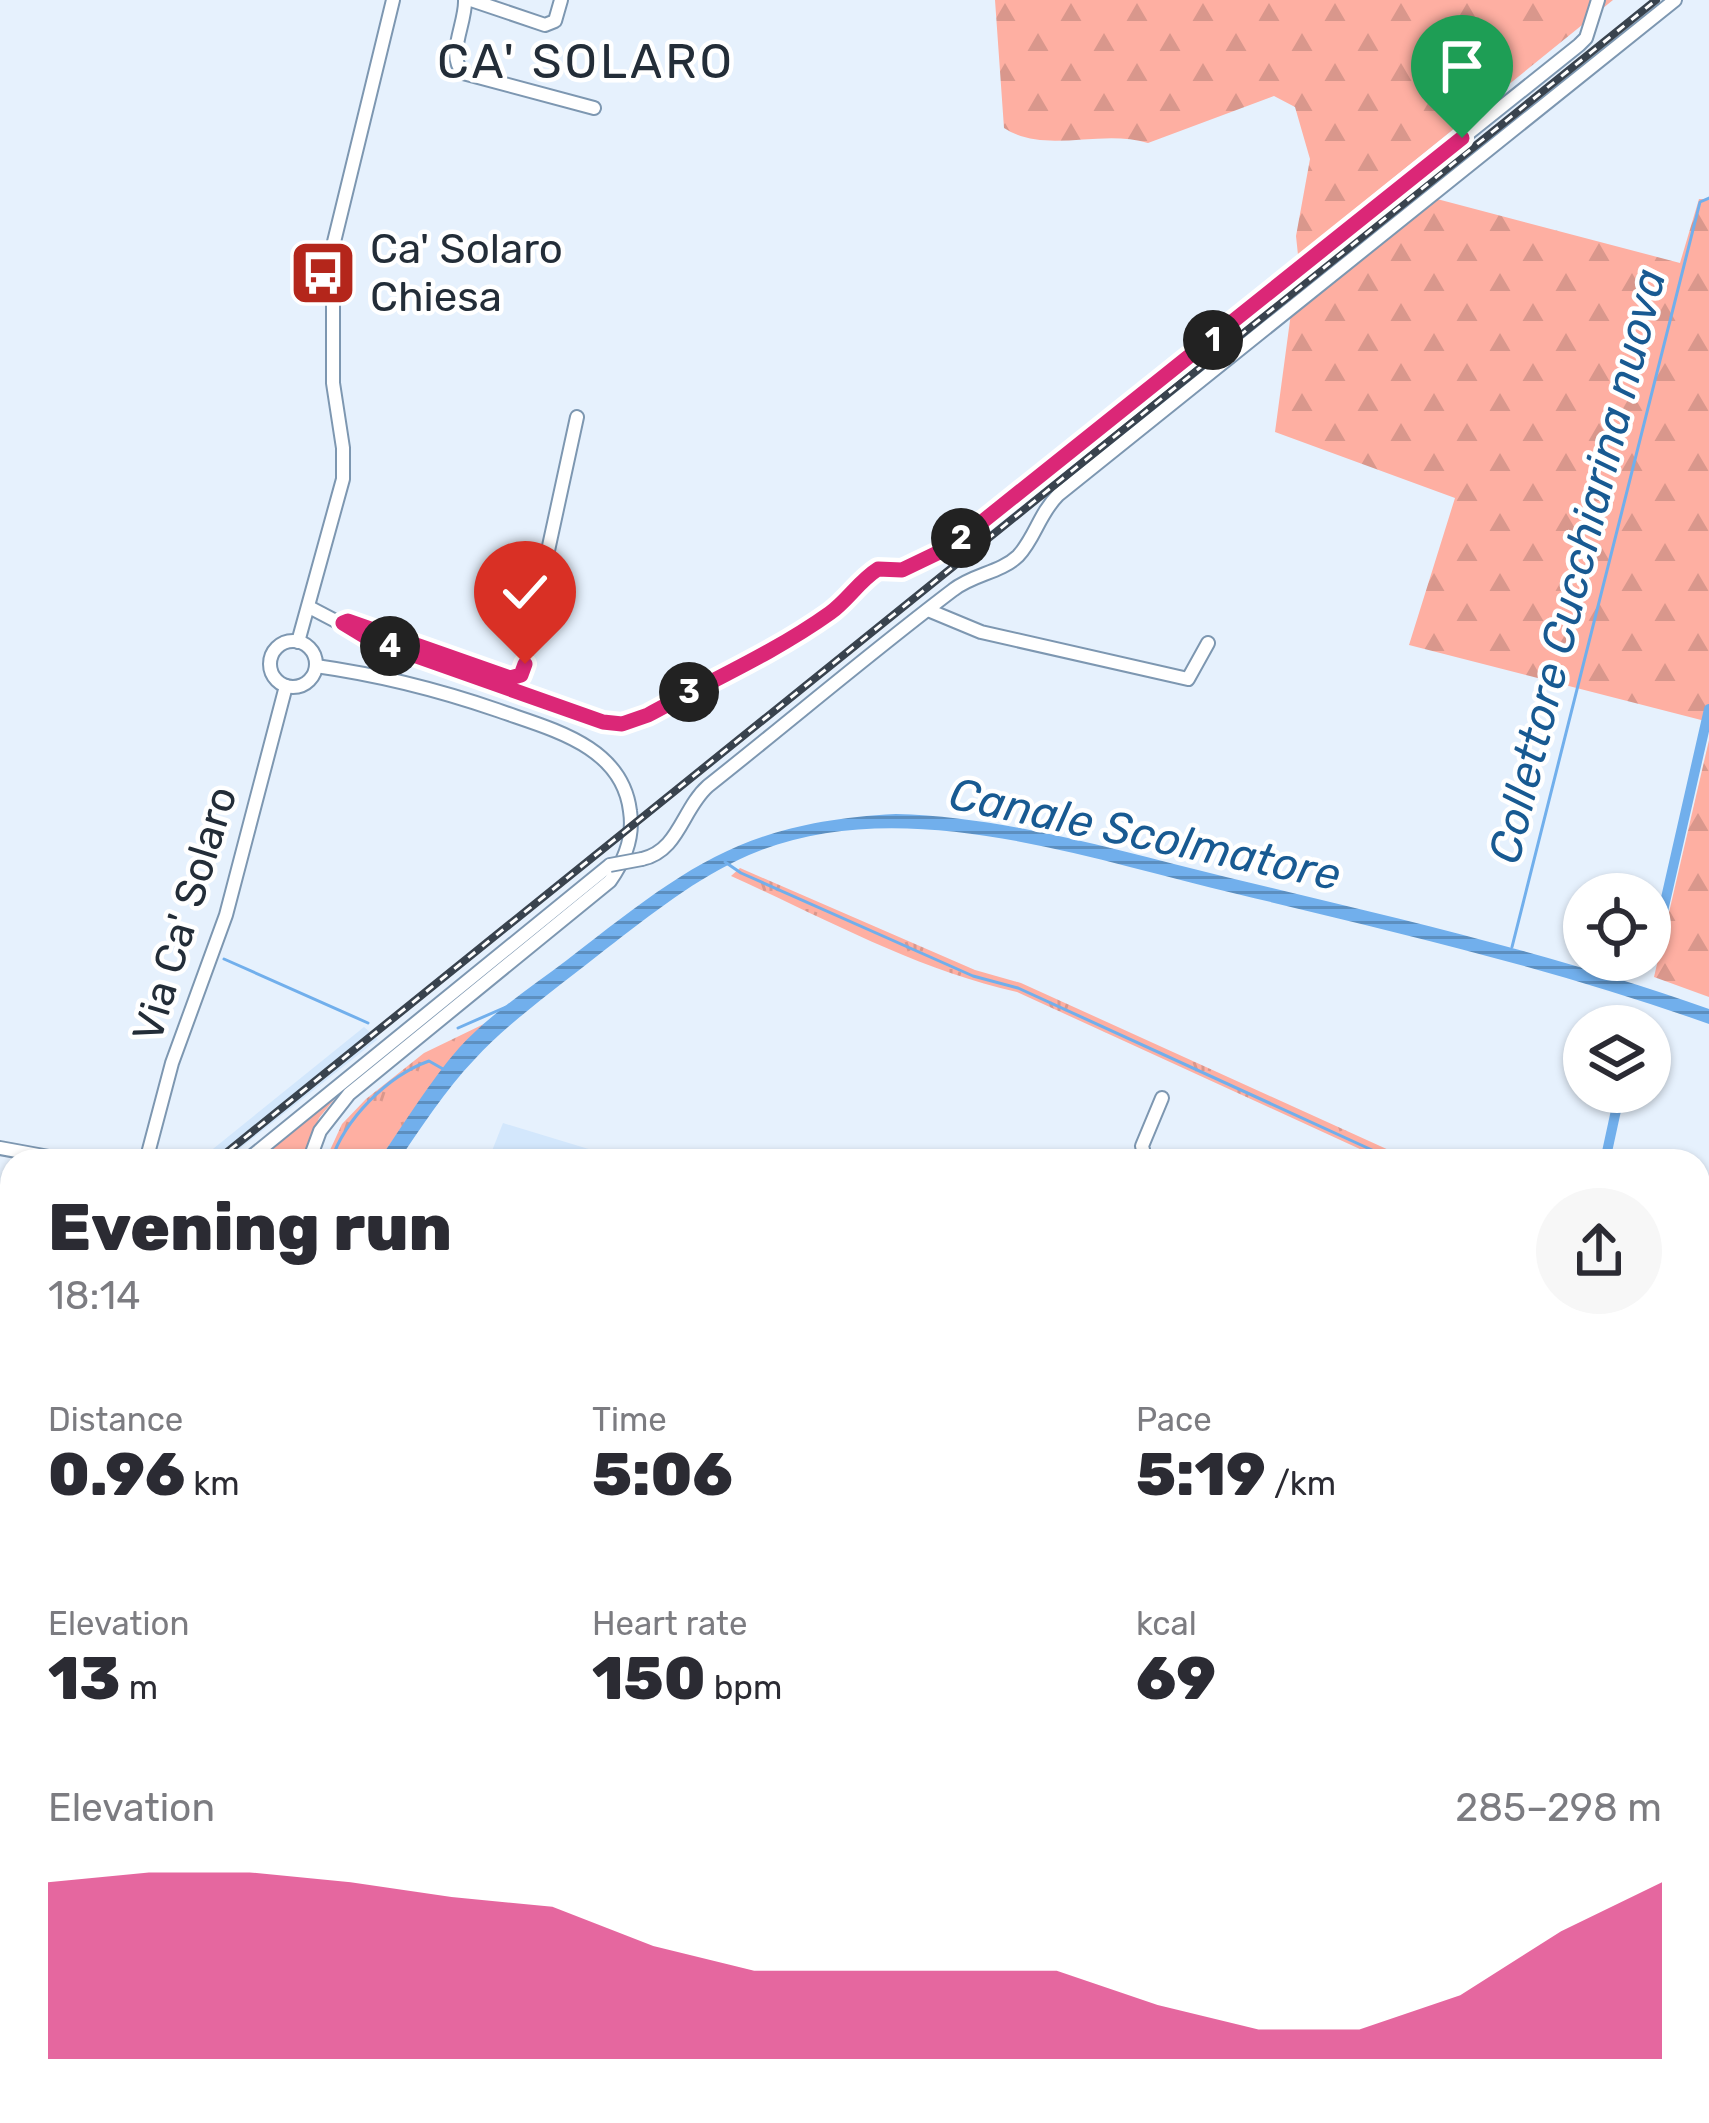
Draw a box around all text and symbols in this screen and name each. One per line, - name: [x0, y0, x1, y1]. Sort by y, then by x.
- pin: [1411, 15, 1513, 138]
- district label: CA' SOLARO: [437, 33, 735, 90]
- icon: arrive: [1429, 33, 1495, 99]
- place label: Ca' Solaro Chiesa: [370, 224, 563, 322]
- bus stop icon: Ca' Solaro Chiesa: [288, 238, 358, 308]
- water label: Collettore Cucchiarina nuova: [1477, 263, 1677, 869]
- pin: 1: [1183, 310, 1243, 370]
- text: 1: [1205, 320, 1221, 359]
- pin: 2: [931, 508, 991, 568]
- text: 2: [950, 518, 972, 557]
- pin: [474, 541, 576, 664]
- icon: check: [492, 559, 558, 625]
- pin: 4: [360, 616, 420, 676]
- text: 4: [379, 626, 401, 665]
- pin: 3: [659, 662, 719, 722]
- text: 3: [678, 672, 700, 711]
- water label: Canale Scolmatore: [945, 767, 1345, 901]
- street label: Via Ca' Solaro: [123, 781, 247, 1047]
- map controls: [1563, 873, 1671, 1113]
- button: locate: [1563, 873, 1671, 981]
- button: layers: [1563, 1005, 1671, 1113]
- text: Evening run: [48, 1188, 452, 1267]
- button: share: [1536, 1188, 1662, 1314]
- text: 18:14: [48, 1273, 140, 1319]
- text: Distance: [48, 1400, 183, 1439]
- text: Time: [592, 1400, 667, 1439]
- text: Pace: [1136, 1400, 1212, 1439]
- text: 0.96: [48, 1439, 185, 1510]
- text: 5:06: [592, 1439, 733, 1510]
- text: 5:19: [1136, 1439, 1266, 1510]
- text: km: [185, 1464, 240, 1503]
- text: /km: [1266, 1464, 1336, 1503]
- text: Elevation: [48, 1604, 189, 1643]
- text: Heart rate: [592, 1604, 748, 1643]
- text: kcal: [1136, 1604, 1197, 1643]
- text: 13: [48, 1643, 121, 1714]
- text: 150: [592, 1643, 706, 1714]
- text: 69: [1136, 1643, 1216, 1714]
- text: m: [121, 1668, 158, 1707]
- text: bpm: [706, 1668, 782, 1707]
- text: Elevation: [48, 1785, 215, 1831]
- text: 285–298 m: [1455, 1785, 1662, 1831]

